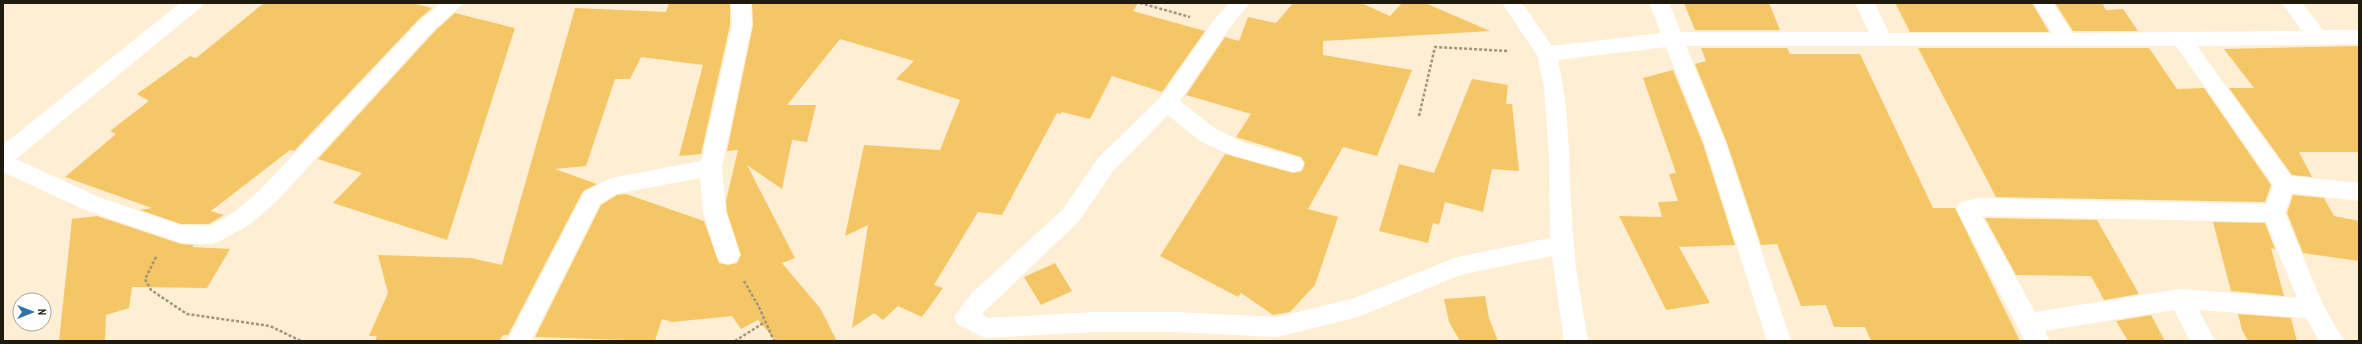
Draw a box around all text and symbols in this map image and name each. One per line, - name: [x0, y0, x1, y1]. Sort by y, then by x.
- north arrow: [12, 292, 52, 332]
- text: N: [35, 309, 49, 315]

